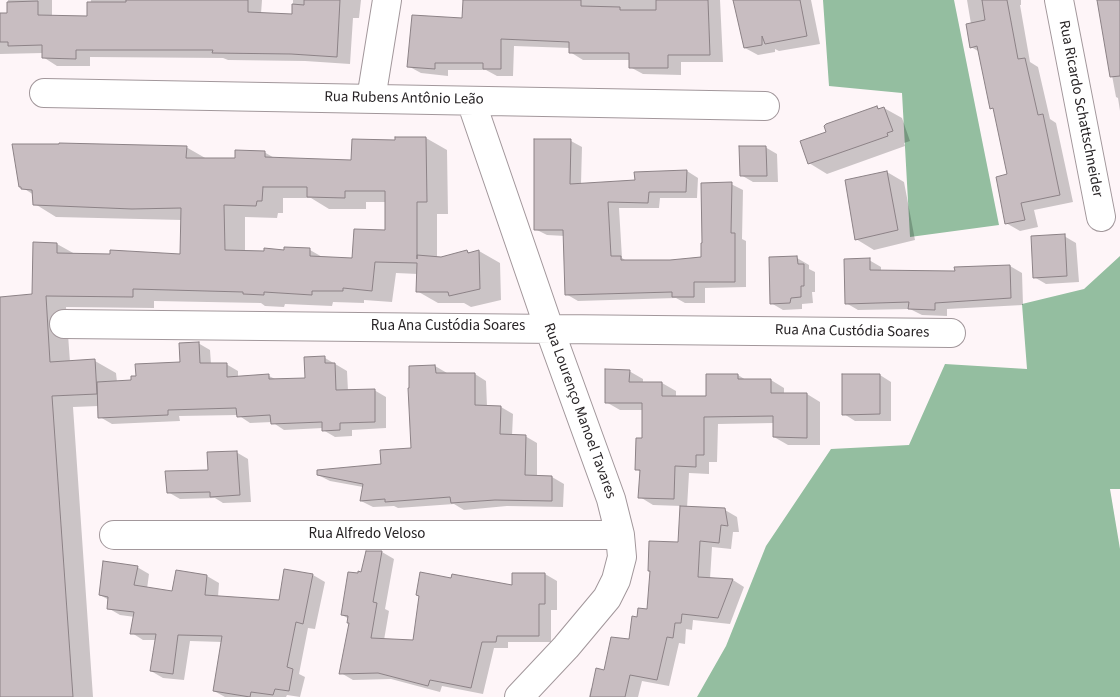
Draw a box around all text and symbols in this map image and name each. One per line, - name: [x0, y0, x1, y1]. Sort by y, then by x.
- street label: Rua Ricardo Schattschneider: [1054, 19, 1106, 199]
- street label: Rua Rubens Antônio Leão: [324, 89, 484, 109]
- street label: Rua Ana Custódia Soares: [371, 318, 525, 336]
- street label: Rua Lourenço Manoel Tavares: [539, 321, 619, 501]
- street label: Rua Ana Custódia Soares: [775, 322, 929, 342]
- street label: Rua Alfredo Veloso: [309, 526, 425, 544]

